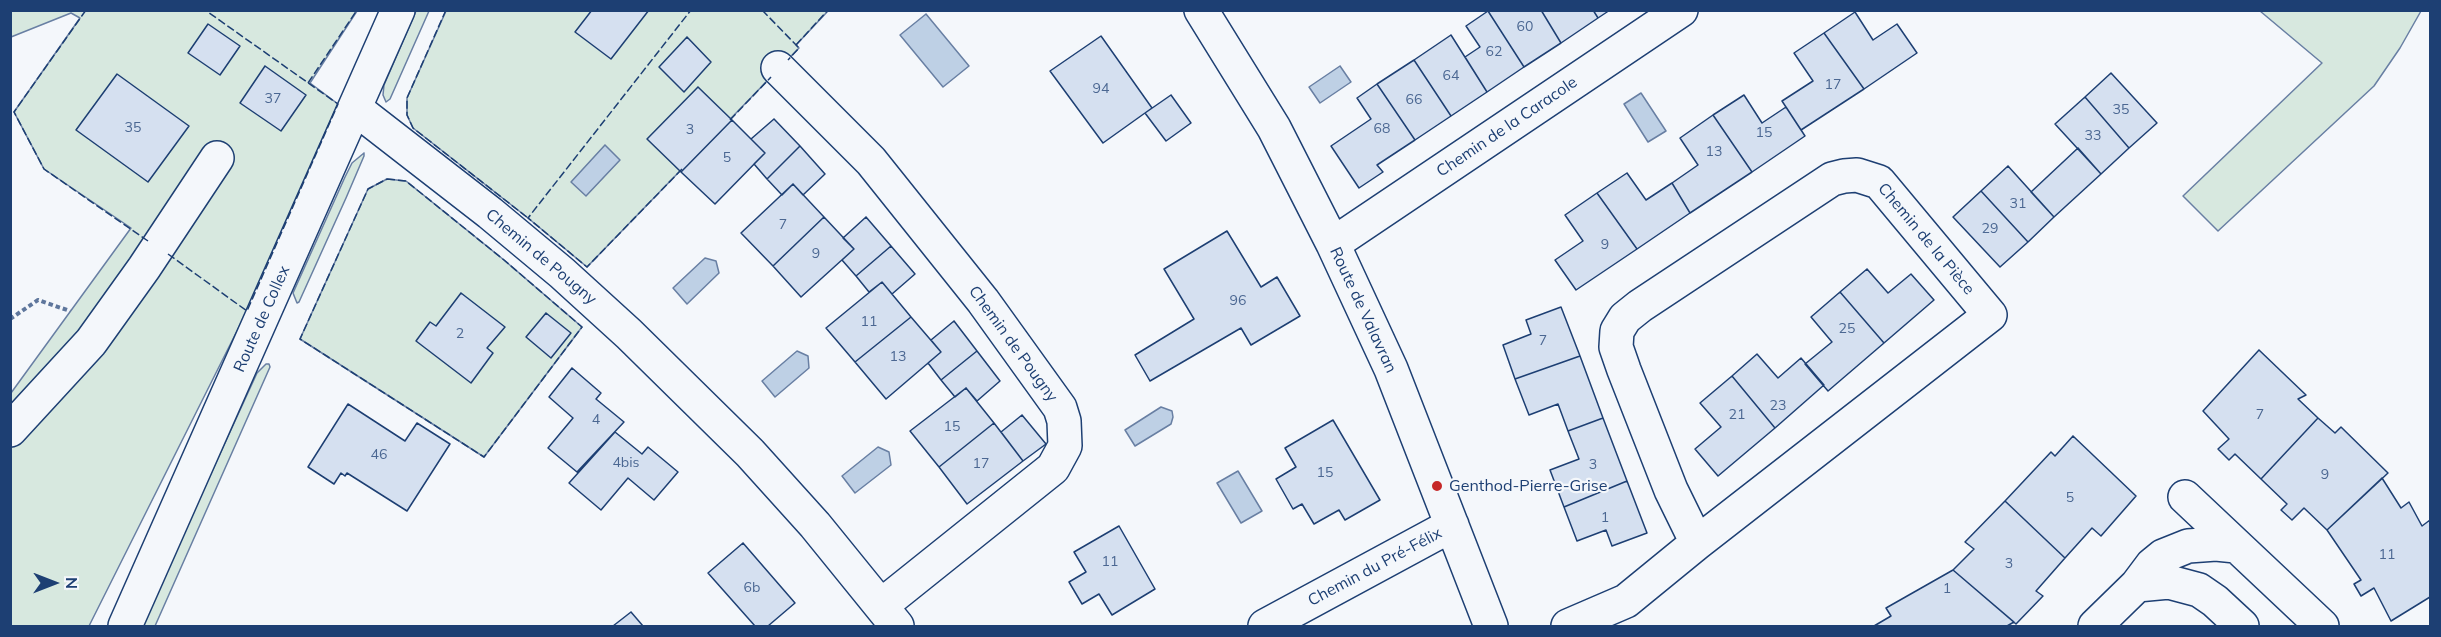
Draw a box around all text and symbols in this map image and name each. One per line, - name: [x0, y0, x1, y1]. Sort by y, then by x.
- house number: 60: [1517, 19, 1533, 35]
- house number: 62: [1486, 44, 1502, 60]
- house number: 64: [1443, 68, 1459, 84]
- street label: Chemin de la Caracole: [1433, 73, 1581, 181]
- house number: 17: [1825, 77, 1841, 93]
- house number: 94: [1093, 81, 1109, 97]
- house number: 37: [265, 91, 281, 107]
- house number: 66: [1406, 92, 1422, 108]
- house number: 35: [2113, 102, 2129, 118]
- house number: 35: [125, 120, 141, 136]
- house number: 68: [1374, 121, 1390, 137]
- house number: 3: [686, 122, 694, 138]
- house number: 15: [1756, 125, 1772, 141]
- house number: 33: [2085, 128, 2101, 144]
- house number: 13: [1706, 144, 1722, 160]
- house number: 5: [723, 150, 731, 166]
- street label: Chemin de la Pièce: [1874, 179, 1978, 299]
- house number: 31: [2010, 196, 2026, 212]
- street label: Chemin de Pougny: [482, 205, 600, 309]
- house number: 7: [779, 217, 787, 233]
- house number: 29: [1982, 221, 1998, 237]
- house number: 9: [1601, 237, 1609, 253]
- street label: Route de Valavran: [1325, 244, 1401, 376]
- house number: 9: [812, 246, 820, 262]
- street label: Route de Collex: [230, 263, 294, 375]
- street label: Chemin de Pougny: [964, 282, 1062, 406]
- house number: 96: [1230, 293, 1246, 309]
- house number: 11: [861, 314, 877, 330]
- house number: 25: [1839, 321, 1855, 337]
- house number: 2: [456, 326, 464, 342]
- house number: 7: [1539, 333, 1547, 349]
- house number: 13: [890, 349, 906, 365]
- house number: 23: [1770, 398, 1786, 414]
- house number: 21: [1729, 407, 1745, 423]
- house number: 7: [2256, 407, 2264, 423]
- house number: 4: [592, 412, 600, 428]
- house number: 15: [944, 419, 960, 435]
- house number: 46: [371, 447, 387, 463]
- house number: 4bis: [612, 455, 640, 471]
- house number: 17: [973, 456, 989, 472]
- house number: 3: [1589, 457, 1597, 473]
- house number: 15: [1317, 465, 1333, 481]
- house number: 9: [2321, 467, 2329, 483]
- place label: Genthod-Pierre-Grise: [1449, 476, 1607, 496]
- marker: Genthod-Pierre-Grise: [1430, 479, 1444, 493]
- house number: 5: [2066, 490, 2074, 506]
- house number: 1: [1601, 510, 1609, 526]
- street label: Chemin du Pré-Félix: [1305, 524, 1445, 610]
- house number: 11: [2379, 547, 2395, 563]
- north arrow: [24, 553, 84, 613]
- house number: 11: [1102, 554, 1118, 570]
- house number: 3: [2005, 556, 2013, 572]
- text: N: [62, 577, 82, 589]
- house number: 6b: [744, 580, 760, 596]
- house number: 1: [1943, 581, 1951, 597]

